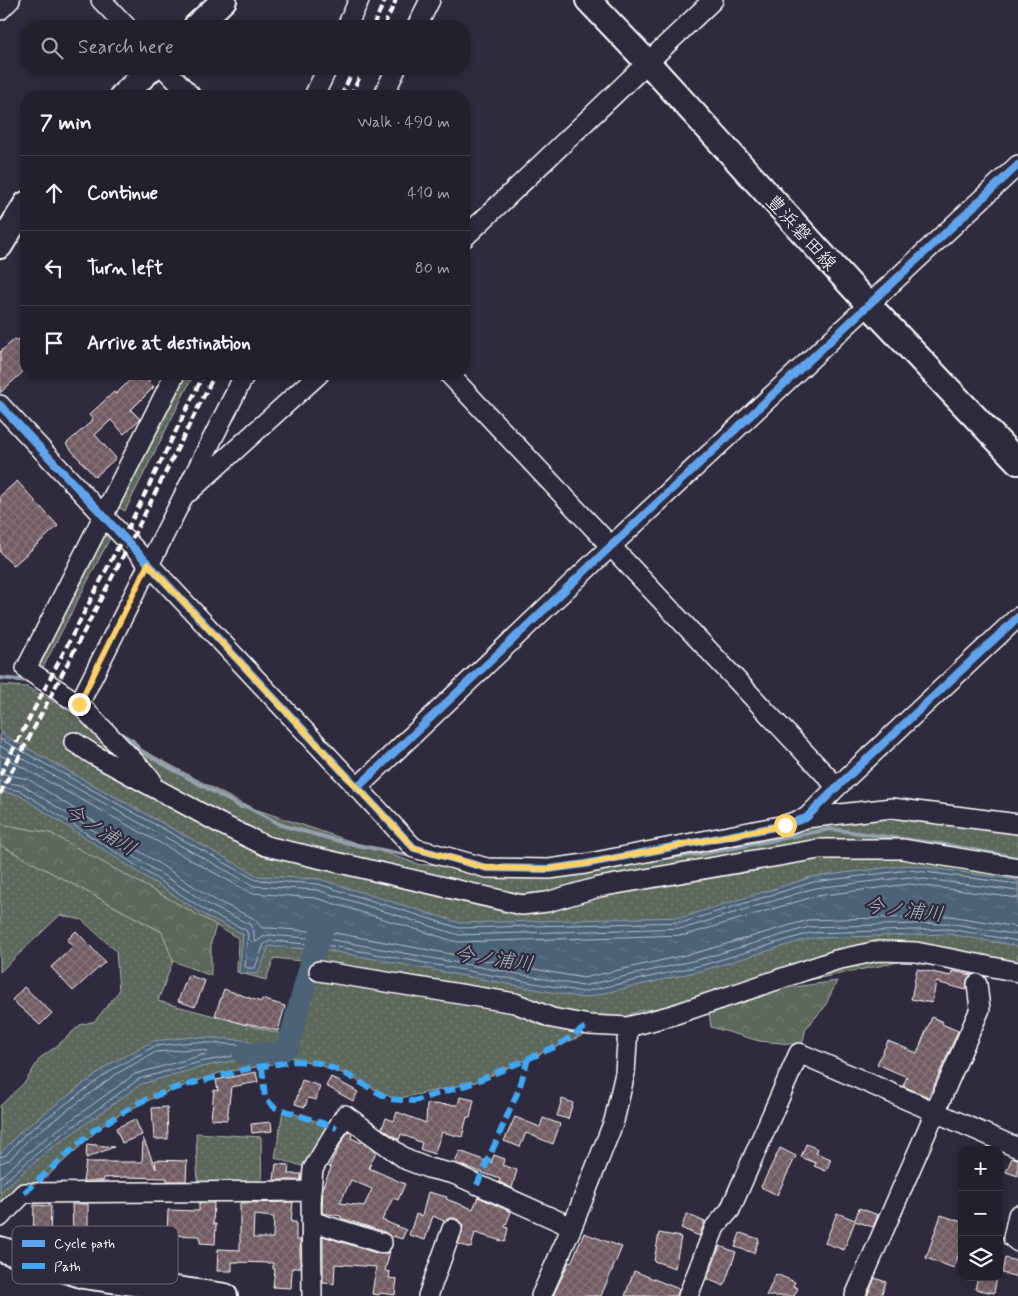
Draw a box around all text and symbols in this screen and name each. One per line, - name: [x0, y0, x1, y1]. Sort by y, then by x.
- search box: [20, 20, 470, 75]
- icon: search: [38, 34, 66, 62]
- text: Search here: [78, 35, 174, 60]
- text: 7 min: [40, 109, 92, 137]
- text: Walk · 490 m: [358, 112, 450, 133]
- icon: ahead: [40, 179, 68, 207]
- text: Continue: [87, 181, 158, 206]
- text: 410 m: [407, 183, 450, 204]
- street label: 豊浜磐田線: [760, 189, 842, 277]
- icon: left: [40, 254, 68, 282]
- text: Turn left: [87, 256, 163, 281]
- text: 80 m: [415, 258, 450, 279]
- icon: arrive: [40, 329, 68, 357]
- text: Arrive at destination: [87, 331, 251, 356]
- route end: [68, 693, 91, 716]
- water label: 今ノ浦川: [59, 798, 141, 863]
- route start: [774, 814, 797, 837]
- water label: 今ノ浦川: [862, 892, 945, 929]
- water label: 今ノ浦川: [452, 941, 535, 978]
- map controls: [958, 1146, 1003, 1281]
- button: +: [958, 1146, 1003, 1191]
- button: −: [958, 1191, 1003, 1236]
- legend: [12, 1226, 178, 1284]
- text: Cycle path: [54, 1235, 115, 1253]
- button: layers: [958, 1236, 1003, 1281]
- text: Path: [54, 1258, 81, 1276]

